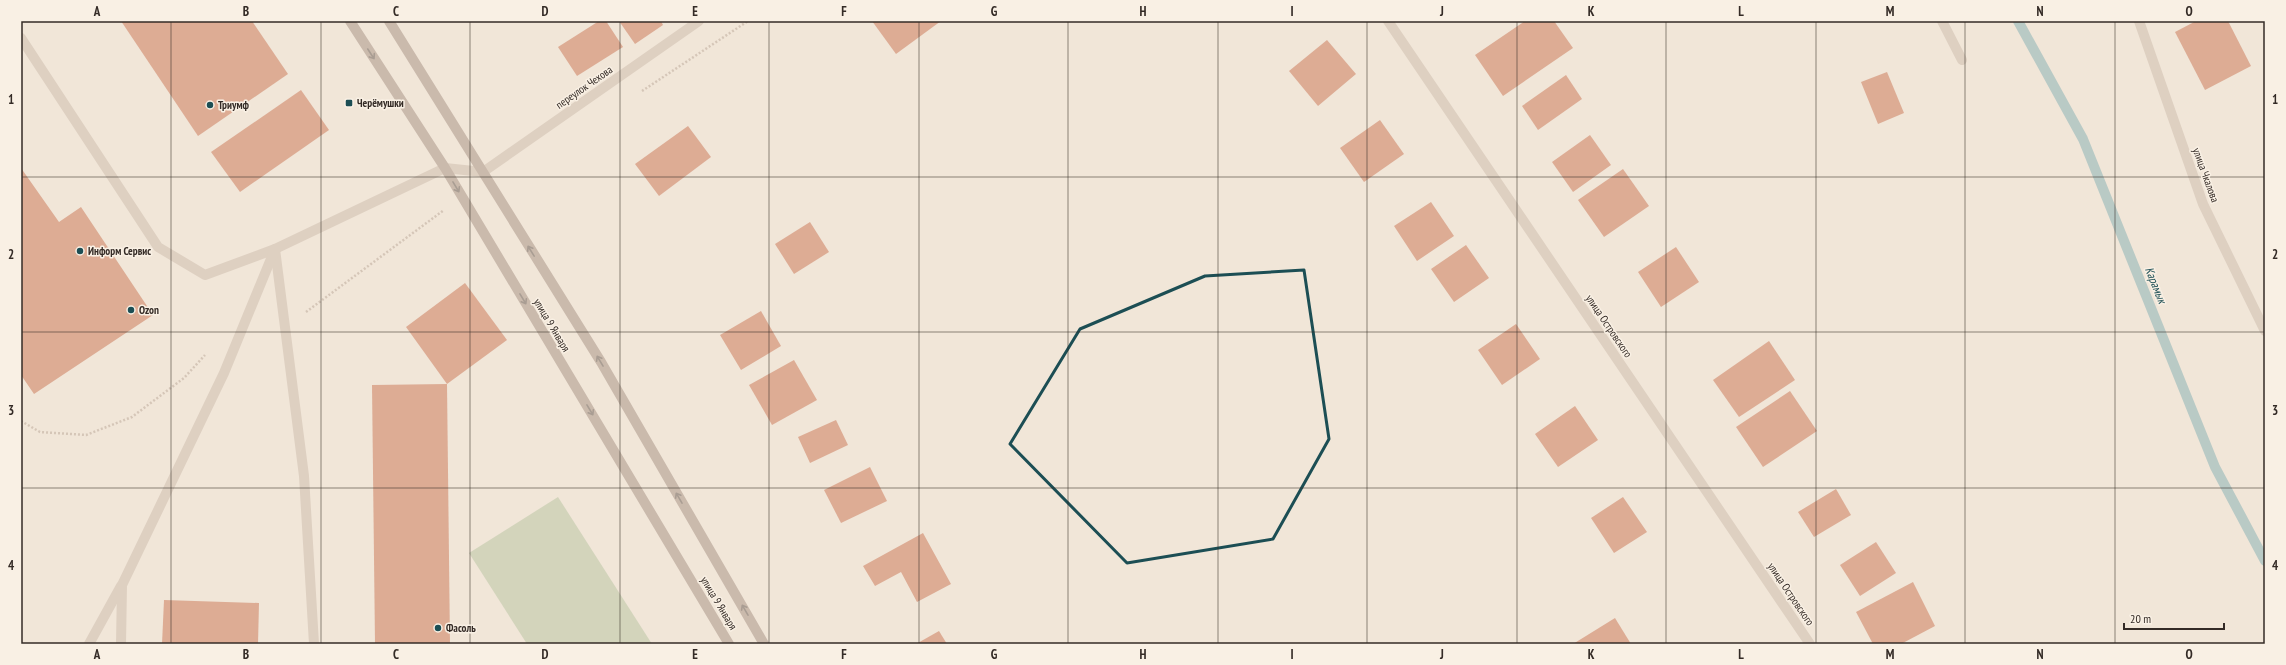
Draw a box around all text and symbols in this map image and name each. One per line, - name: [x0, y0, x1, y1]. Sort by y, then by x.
- text: A: [93, 3, 101, 20]
- text: B: [243, 3, 249, 20]
- text: C: [393, 3, 399, 20]
- text: D: [542, 3, 549, 20]
- text: E: [692, 3, 698, 20]
- text: F: [841, 3, 847, 20]
- text: G: [991, 3, 998, 20]
- text: H: [1140, 3, 1147, 20]
- text: I: [1290, 3, 1294, 20]
- text: J: [1439, 3, 1444, 20]
- text: K: [1588, 3, 1595, 20]
- text: L: [1738, 3, 1744, 20]
- text: M: [1886, 3, 1895, 20]
- text: N: [2036, 3, 2044, 20]
- text: O: [2185, 3, 2193, 20]
- one-way arrow: [367, 48, 375, 59]
- street label: переулок Чехова: [553, 62, 615, 112]
- text: 1: [8, 91, 14, 108]
- text: 1: [2272, 91, 2278, 108]
- place label: Черёмушки: [357, 96, 404, 110]
- place label: Триумф: [218, 98, 249, 112]
- marker: Черёмушки: [344, 98, 354, 108]
- marker: Триумф: [205, 100, 215, 110]
- street label: улица Чкалова: [2190, 146, 2222, 204]
- one-way arrow: [452, 181, 460, 192]
- place label: Информ Сервис: [88, 244, 151, 258]
- one-way arrow: [527, 245, 535, 257]
- text: 2: [8, 246, 14, 263]
- marker: Информ Сервис: [75, 246, 85, 256]
- text: 2: [2272, 246, 2278, 263]
- water label: Карамык: [2142, 265, 2171, 307]
- street label: улица Островского: [1583, 292, 1635, 360]
- one-way arrow: [519, 293, 527, 305]
- street label: улица 9 Января: [531, 296, 573, 354]
- place label: Ozon: [139, 303, 159, 317]
- marker: Ozon: [126, 305, 136, 315]
- one-way arrow: [596, 356, 604, 367]
- text: 3: [8, 402, 14, 419]
- text: 3: [2272, 402, 2278, 419]
- one-way arrow: [586, 404, 594, 416]
- one-way arrow: [675, 492, 683, 504]
- text: 4: [8, 557, 15, 574]
- text: 4: [2272, 557, 2279, 574]
- street label: улица Островского: [1765, 560, 1817, 628]
- street label: улица 9 Января: [698, 574, 740, 632]
- one-way arrow: [740, 604, 748, 616]
- scale bar: [2124, 605, 2224, 631]
- text: 20 m: [2130, 611, 2151, 626]
- place label: Фасоль: [446, 621, 476, 635]
- marker: Фасоль: [433, 623, 443, 633]
- text: A: [93, 646, 101, 663]
- text: B: [243, 646, 249, 663]
- text: C: [393, 646, 399, 663]
- text: D: [542, 646, 549, 663]
- text: E: [692, 646, 698, 663]
- text: F: [841, 646, 847, 663]
- text: G: [991, 646, 998, 663]
- text: H: [1140, 646, 1147, 663]
- text: I: [1290, 646, 1294, 663]
- text: J: [1439, 646, 1444, 663]
- text: K: [1588, 646, 1595, 663]
- text: L: [1738, 646, 1744, 663]
- text: M: [1886, 646, 1895, 663]
- text: N: [2036, 646, 2044, 663]
- text: O: [2185, 646, 2193, 663]

